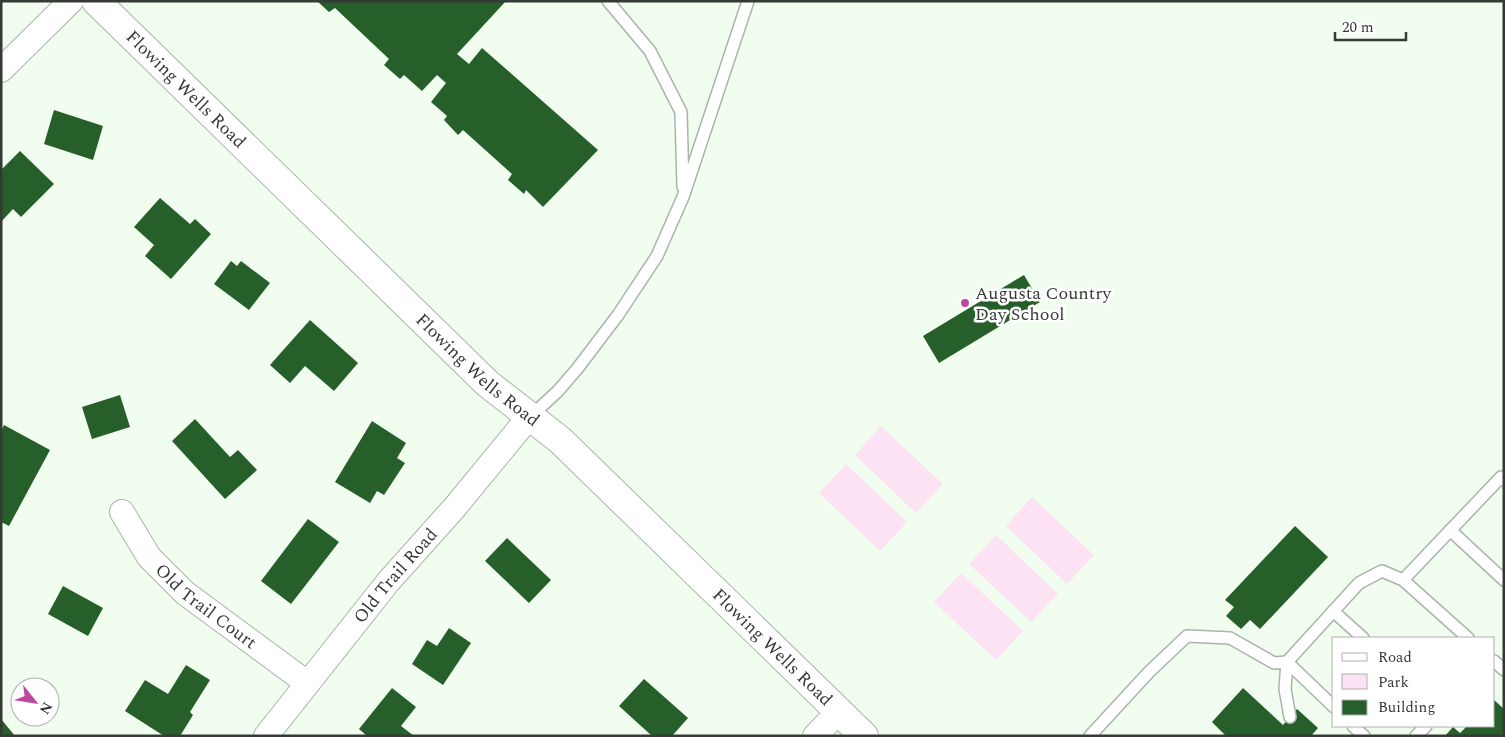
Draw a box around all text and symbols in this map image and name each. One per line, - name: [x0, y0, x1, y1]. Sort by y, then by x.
- scale bar: [1335, 10, 1406, 42]
- text: 20 m: [1342, 16, 1374, 39]
- street label: Flowing Wells Road: [119, 24, 252, 155]
- place label: Augusta Country Day School: [975, 280, 1112, 328]
- marker: Augusta Country Day School: [959, 297, 971, 309]
- street label: Flowing Wells Road: [409, 307, 545, 433]
- street label: Old Trail Road: [347, 522, 444, 630]
- street label: Old Trail Court: [149, 557, 262, 656]
- street label: Flowing Wells Road: [706, 582, 839, 713]
- legend: [1332, 637, 1495, 727]
- text: Road: [1378, 646, 1412, 669]
- text: Park: [1378, 671, 1409, 694]
- north arrow: [10, 677, 60, 727]
- text: Building: [1378, 696, 1435, 719]
- text: N: [34, 698, 58, 718]

